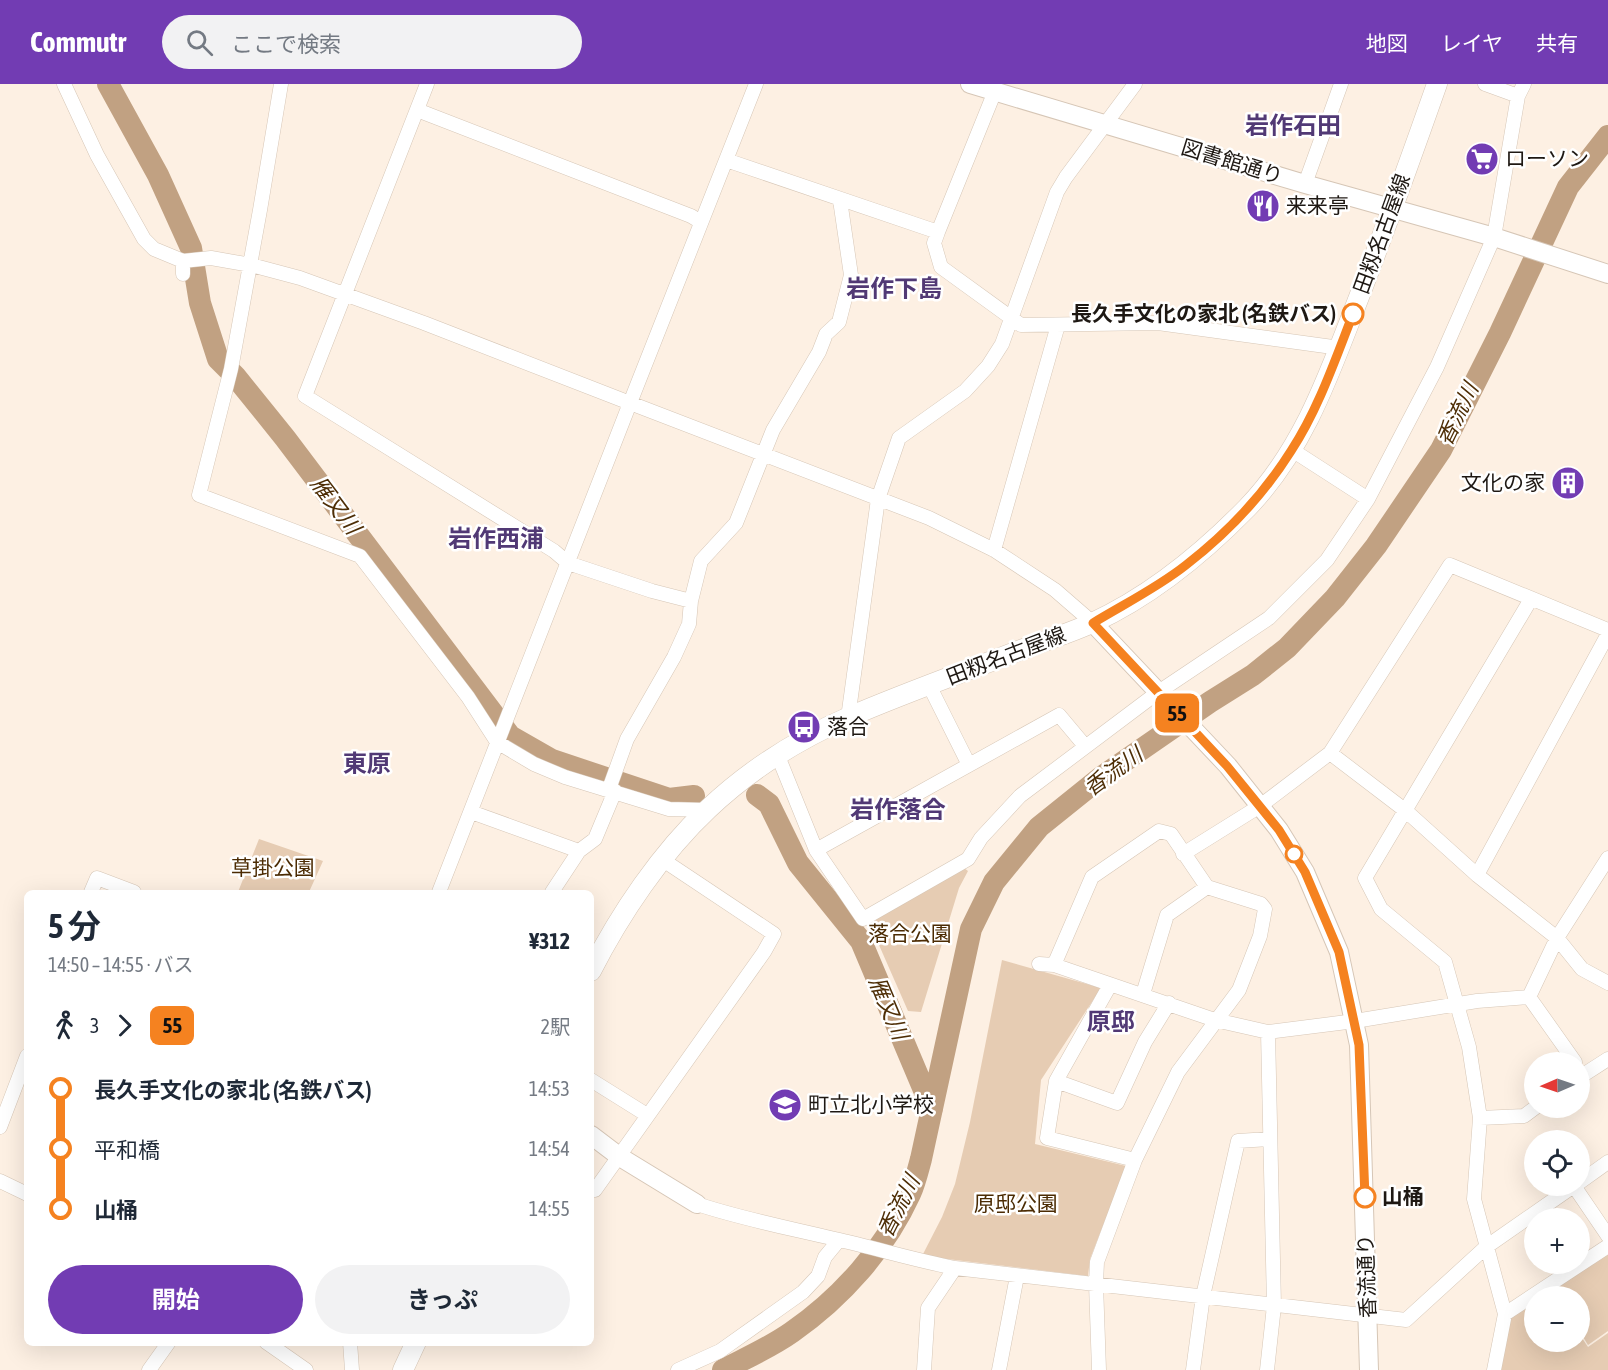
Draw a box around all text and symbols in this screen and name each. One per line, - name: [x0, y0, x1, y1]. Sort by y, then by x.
- search box: [162, 15, 582, 69]
- text: Commutr: [30, 26, 126, 58]
- icon: search: [183, 26, 216, 59]
- text: ここで検索: [231, 31, 341, 57]
- text: 地図: [1366, 31, 1408, 55]
- text: レイヤ: [1441, 31, 1503, 55]
- text: 共有: [1536, 31, 1578, 55]
- district label: 岩作石田: [1245, 112, 1341, 139]
- street label: 図書館通り: [1179, 134, 1286, 188]
- supermarket icon: ローソン: [1464, 141, 1500, 177]
- place label: ローソン: [1505, 146, 1589, 170]
- street label: 田籾名古屋線: [1348, 170, 1414, 297]
- restaurant icon: 来来亭: [1245, 188, 1281, 224]
- place label: 来来亭: [1286, 193, 1349, 217]
- district label: 岩作下島: [846, 275, 942, 302]
- place label: 長久手文化の家北 (名鉄バス): [1071, 301, 1336, 325]
- marker: 長久手文化の家北 (名鉄バス): [1342, 303, 1364, 325]
- water label: 香流川: [1431, 377, 1484, 449]
- building icon: 文化の家: [1550, 465, 1586, 501]
- place label: 文化の家: [1461, 470, 1545, 494]
- water label: 雁又川: [306, 471, 367, 541]
- district label: 岩作西浦: [448, 525, 544, 552]
- street label: 田籾名古屋線: [943, 621, 1069, 689]
- line badge: 55: [1150, 694, 1204, 732]
- text: 55: [1167, 701, 1187, 725]
- bus stop icon: 落合: [786, 709, 822, 745]
- place label: 落合: [827, 714, 869, 738]
- water label: 香流川: [1079, 740, 1149, 801]
- district label: 東原: [343, 750, 391, 777]
- district label: 岩作落合: [850, 796, 946, 823]
- unlabelled marker: [1285, 845, 1303, 863]
- park label: 草掛公園: [231, 855, 315, 879]
- text: 5 分: [48, 907, 101, 945]
- park label: 落合公園: [868, 921, 952, 945]
- text: ¥312: [529, 928, 570, 954]
- text: 14:50 – 14:55 · バス: [48, 953, 194, 976]
- water label: 雁又川: [864, 973, 915, 1045]
- district label: 原邸: [1087, 1008, 1135, 1035]
- icon: walk: [48, 1009, 81, 1042]
- icon: forward: [108, 1009, 141, 1042]
- text: 55: [162, 1013, 182, 1037]
- text: 3: [90, 1014, 99, 1037]
- text: 2駅: [541, 1015, 570, 1038]
- north arrow: [1524, 1052, 1590, 1118]
- map controls: [1524, 1052, 1590, 1352]
- text: 長久手文化の家北 (名鉄バス): [94, 1077, 372, 1103]
- text: 14:53: [529, 1077, 570, 1100]
- school or university icon: 町立北小学校: [767, 1087, 803, 1123]
- place label: 町立北小学校: [808, 1092, 934, 1116]
- button: locate: [1524, 1130, 1590, 1196]
- text: 平和橋: [94, 1137, 160, 1163]
- text: 14:54: [529, 1137, 570, 1160]
- water label: 香流川: [871, 1169, 925, 1241]
- place label: 山桶: [1382, 1184, 1424, 1208]
- marker: 山桶: [1354, 1186, 1376, 1208]
- park label: 原邸公園: [974, 1191, 1058, 1215]
- text: 山桶: [94, 1197, 138, 1223]
- text: 14:55: [529, 1197, 570, 1220]
- button: +: [1524, 1208, 1590, 1274]
- street label: 香流通り: [1353, 1234, 1379, 1318]
- button: 開始: [48, 1265, 303, 1334]
- button: きっぷ: [315, 1265, 570, 1334]
- button: −: [1524, 1286, 1590, 1352]

